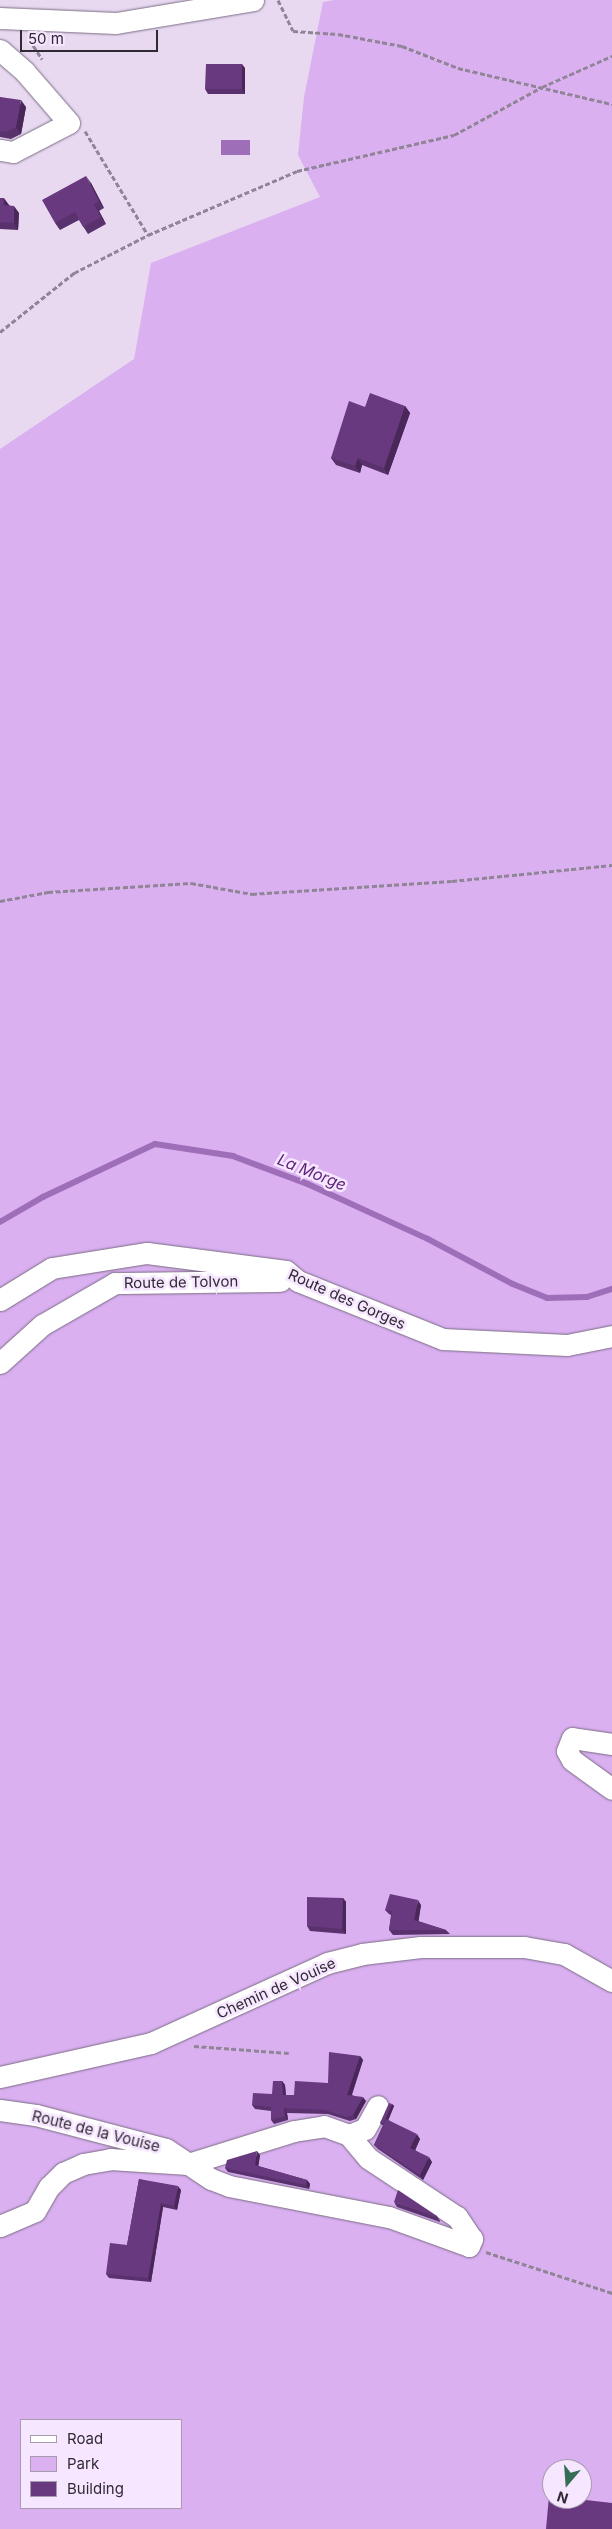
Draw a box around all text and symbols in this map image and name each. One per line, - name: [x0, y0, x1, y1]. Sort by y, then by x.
- scale bar: [22, 20, 160, 52]
- text: 50 m: [28, 29, 64, 48]
- water label: La Morge: [275, 1150, 349, 1194]
- street label: Route des Gorges: [286, 1265, 408, 1333]
- street label: Route de Tolvon: [124, 1272, 238, 1292]
- street label: Chemin de Vouise: [214, 1954, 338, 2022]
- street label: Route de la Vouise: [30, 2106, 162, 2156]
- legend: [20, 2419, 182, 2509]
- text: Road: [67, 2429, 103, 2448]
- text: Park: [67, 2454, 99, 2473]
- north arrow: [542, 2459, 592, 2509]
- text: Building: [67, 2479, 124, 2498]
- text: N: [555, 2488, 570, 2508]

